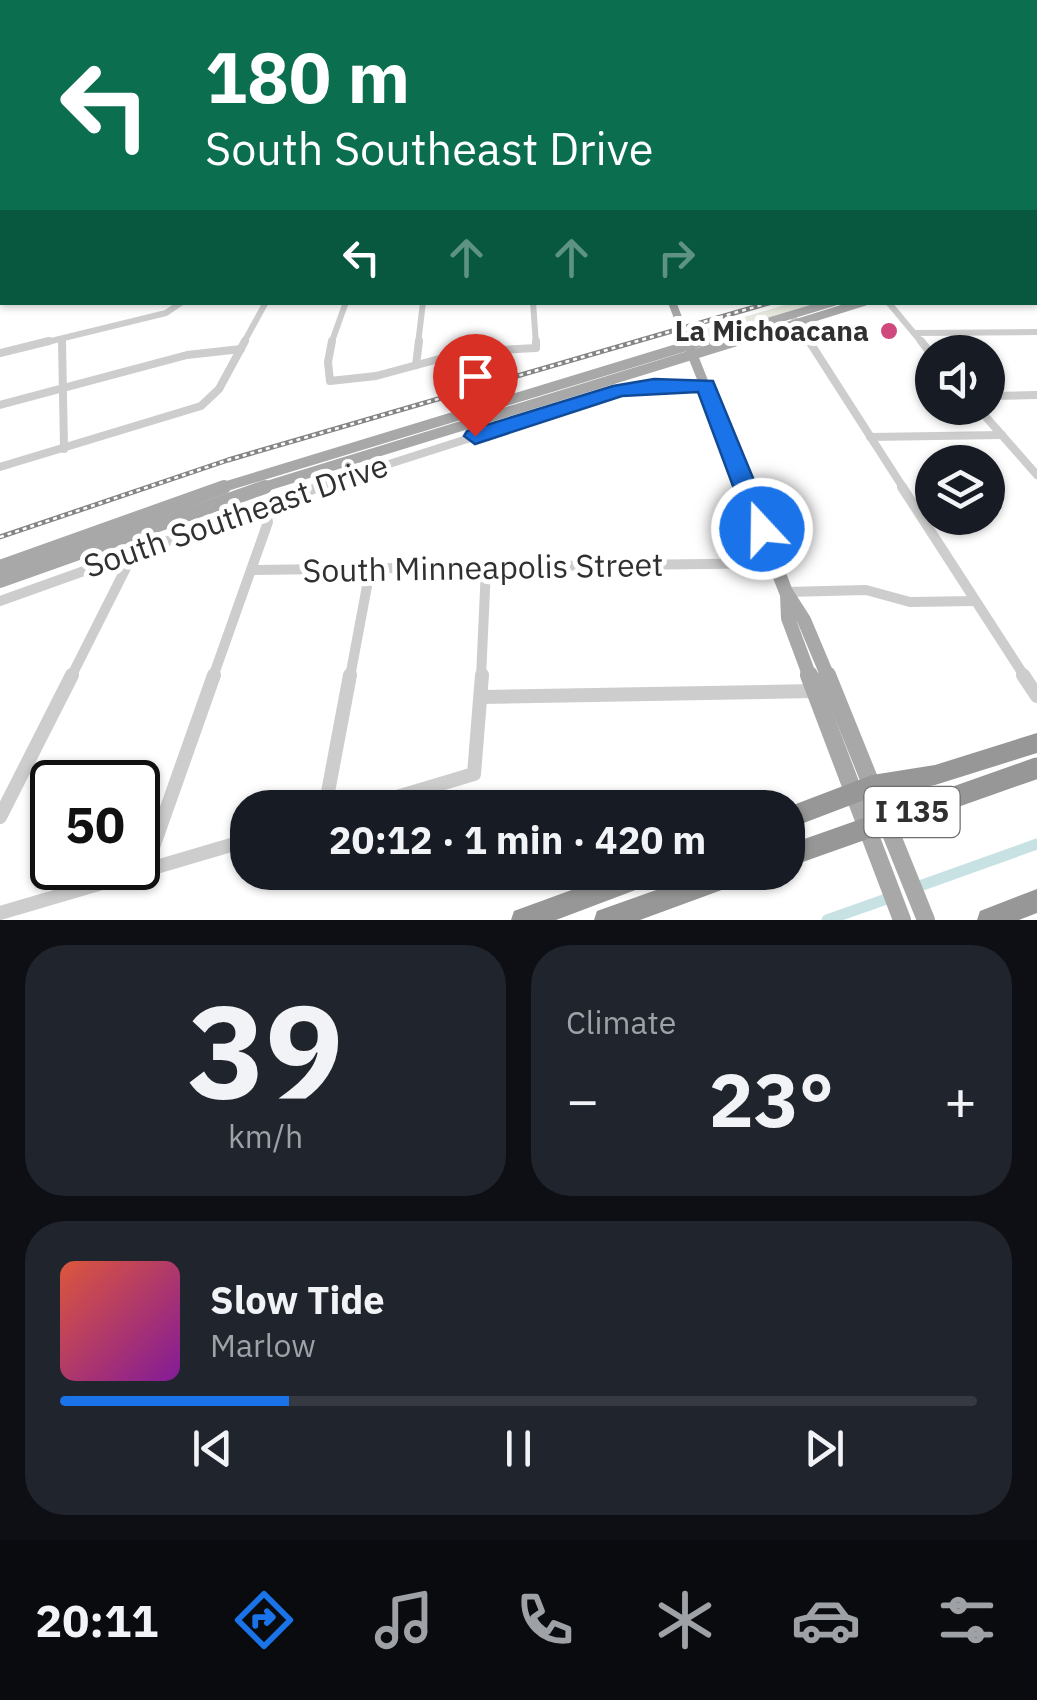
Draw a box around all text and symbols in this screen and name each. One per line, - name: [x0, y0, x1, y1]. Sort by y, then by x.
- text: 180 m: [205, 31, 410, 122]
- icon: left: [40, 40, 170, 170]
- text: South Southeast Drive: [205, 119, 653, 177]
- icon: left: [334, 230, 389, 285]
- icon: ahead: [439, 230, 494, 285]
- icon: ahead: [544, 230, 599, 285]
- icon: right: [649, 230, 704, 285]
- place label: La Michoacana: [675, 312, 869, 349]
- marker: La Michoacana: [878, 320, 900, 342]
- pin: [433, 334, 518, 437]
- map controls: [915, 335, 1005, 535]
- button: sound: [915, 335, 1005, 425]
- icon: arrive: [448, 349, 503, 404]
- street label: South Southeast Drive: [78, 443, 393, 587]
- button: layers: [915, 445, 1005, 535]
- position arrow: [710, 477, 814, 581]
- street label: South Minneapolis Street: [302, 543, 664, 591]
- speed limit sign: 50: [30, 760, 160, 890]
- road number: I 135: [864, 787, 960, 837]
- text: 20:12 · 1 min · 420 m: [329, 815, 706, 864]
- text: 39: [187, 965, 344, 1134]
- text: Climate: [566, 1001, 676, 1043]
- text: 23°: [709, 1050, 834, 1148]
- text: −: [566, 1064, 599, 1135]
- text: +: [944, 1064, 977, 1135]
- text: km/h: [228, 1115, 303, 1157]
- text: Slow Tide: [210, 1275, 385, 1324]
- text: Marlow: [210, 1324, 316, 1366]
- icon: previous: [185, 1421, 240, 1476]
- icon: pause: [491, 1421, 546, 1476]
- icon: next: [797, 1421, 852, 1476]
- icon: directions: [229, 1585, 299, 1655]
- icon: music: [369, 1585, 439, 1655]
- icon: phone: [510, 1585, 580, 1655]
- icon: climate: [650, 1585, 720, 1655]
- icon: car: [791, 1585, 861, 1655]
- icon: filters: [932, 1585, 1002, 1655]
- text: 20:11: [35, 1591, 158, 1649]

